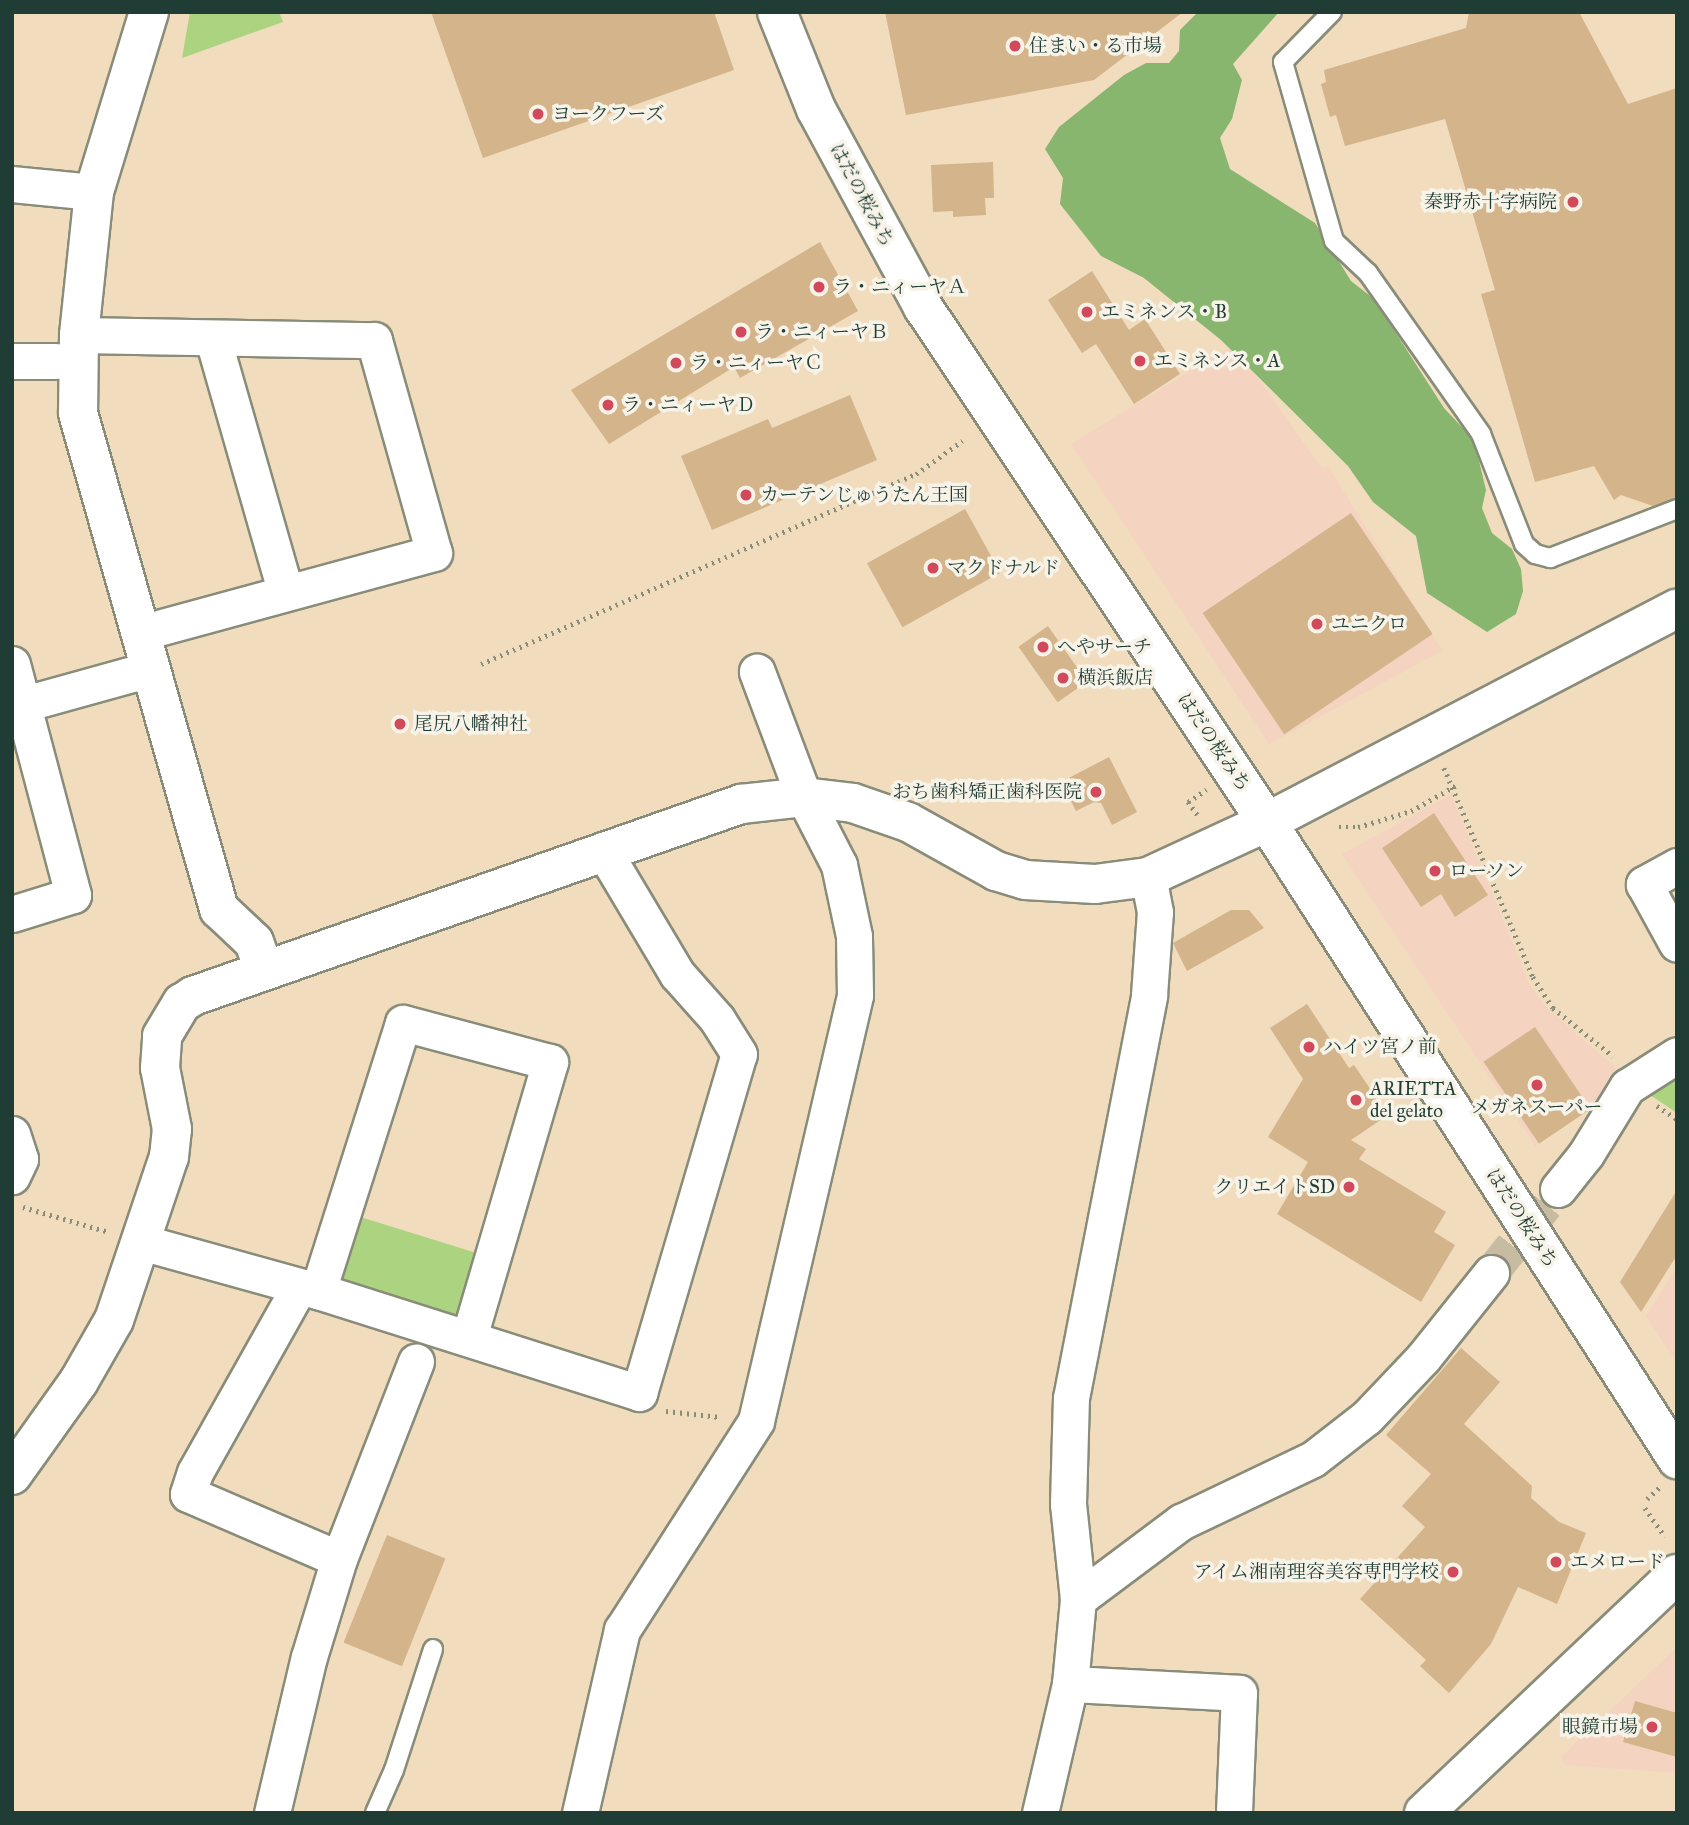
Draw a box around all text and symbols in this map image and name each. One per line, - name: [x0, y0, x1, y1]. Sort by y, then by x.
- place label: 住まい・る市場: [1029, 35, 1162, 57]
- marker: 住まい・る市場: [1007, 38, 1023, 54]
- place label: ヨークフーズ: [552, 103, 665, 125]
- marker: ヨークフーズ: [530, 106, 546, 122]
- street label: はだの桜みち: [825, 139, 899, 251]
- place label: 秦野赤十字病院: [1424, 191, 1557, 213]
- marker: 秦野赤十字病院: [1563, 192, 1583, 212]
- place label: ラ・ニィーヤＡ: [833, 276, 966, 298]
- marker: ラ・ニィーヤＡ: [811, 279, 827, 295]
- place label: エミネンス・B: [1101, 301, 1228, 323]
- marker: エミネンス・B: [1079, 304, 1095, 320]
- place label: ラ・ニィーヤＢ: [755, 321, 888, 343]
- marker: ラ・ニィーヤＢ: [733, 324, 749, 340]
- place label: エミネンス・A: [1154, 350, 1281, 372]
- place label: ラ・ニィーヤＣ: [690, 352, 823, 374]
- marker: エミネンス・A: [1132, 353, 1148, 369]
- marker: ラ・ニィーヤＣ: [668, 355, 684, 371]
- place label: ラ・ニィーヤＤ: [622, 394, 755, 416]
- marker: ラ・ニィーヤＤ: [600, 397, 616, 413]
- place label: カーテンじゅうたん王国: [760, 484, 969, 506]
- marker: カーテンじゅうたん王国: [738, 487, 754, 503]
- place label: マクドナルド: [947, 557, 1061, 579]
- marker: マクドナルド: [925, 560, 941, 576]
- place label: ユニクロ: [1331, 613, 1407, 635]
- marker: ユニクロ: [1309, 616, 1325, 632]
- place label: へやサーチ: [1057, 636, 1152, 658]
- marker: へやサーチ: [1035, 639, 1051, 655]
- place label: 横浜飯店: [1077, 667, 1153, 689]
- marker: 横浜飯店: [1055, 670, 1071, 686]
- street label: はだの桜みち: [1173, 688, 1255, 796]
- place label: 尾尻八幡神社: [414, 713, 528, 735]
- marker: 尾尻八幡神社: [392, 716, 408, 732]
- place label: おち歯科矯正歯科医院: [892, 781, 1082, 803]
- marker: おち歯科矯正歯科医院: [1088, 784, 1104, 800]
- place label: ローソン: [1449, 860, 1525, 882]
- marker: ローソン: [1427, 863, 1443, 879]
- place label: ハイツ宮ノ前: [1323, 1036, 1437, 1058]
- marker: ハイツ宮ノ前: [1301, 1039, 1317, 1055]
- marker: メガネスーパー: [1529, 1077, 1545, 1093]
- place label: ARIETTA del gelato: [1370, 1078, 1457, 1122]
- marker: ARIETTA del gelato: [1348, 1092, 1364, 1108]
- place label: メガネスーパー: [1471, 1096, 1603, 1118]
- street label: はだの桜みち: [1481, 1164, 1563, 1272]
- place label: クリエイトSD: [1214, 1176, 1335, 1198]
- marker: クリエイトSD: [1341, 1179, 1357, 1195]
- place label: エメロード: [1570, 1551, 1665, 1573]
- marker: エメロード: [1548, 1554, 1564, 1570]
- place label: アイム湘南理容美容専門学校: [1192, 1561, 1439, 1583]
- marker: アイム湘南理容美容専門学校: [1445, 1564, 1461, 1580]
- place label: 眼鏡市場: [1562, 1716, 1638, 1738]
- marker: 眼鏡市場: [1644, 1719, 1660, 1735]

